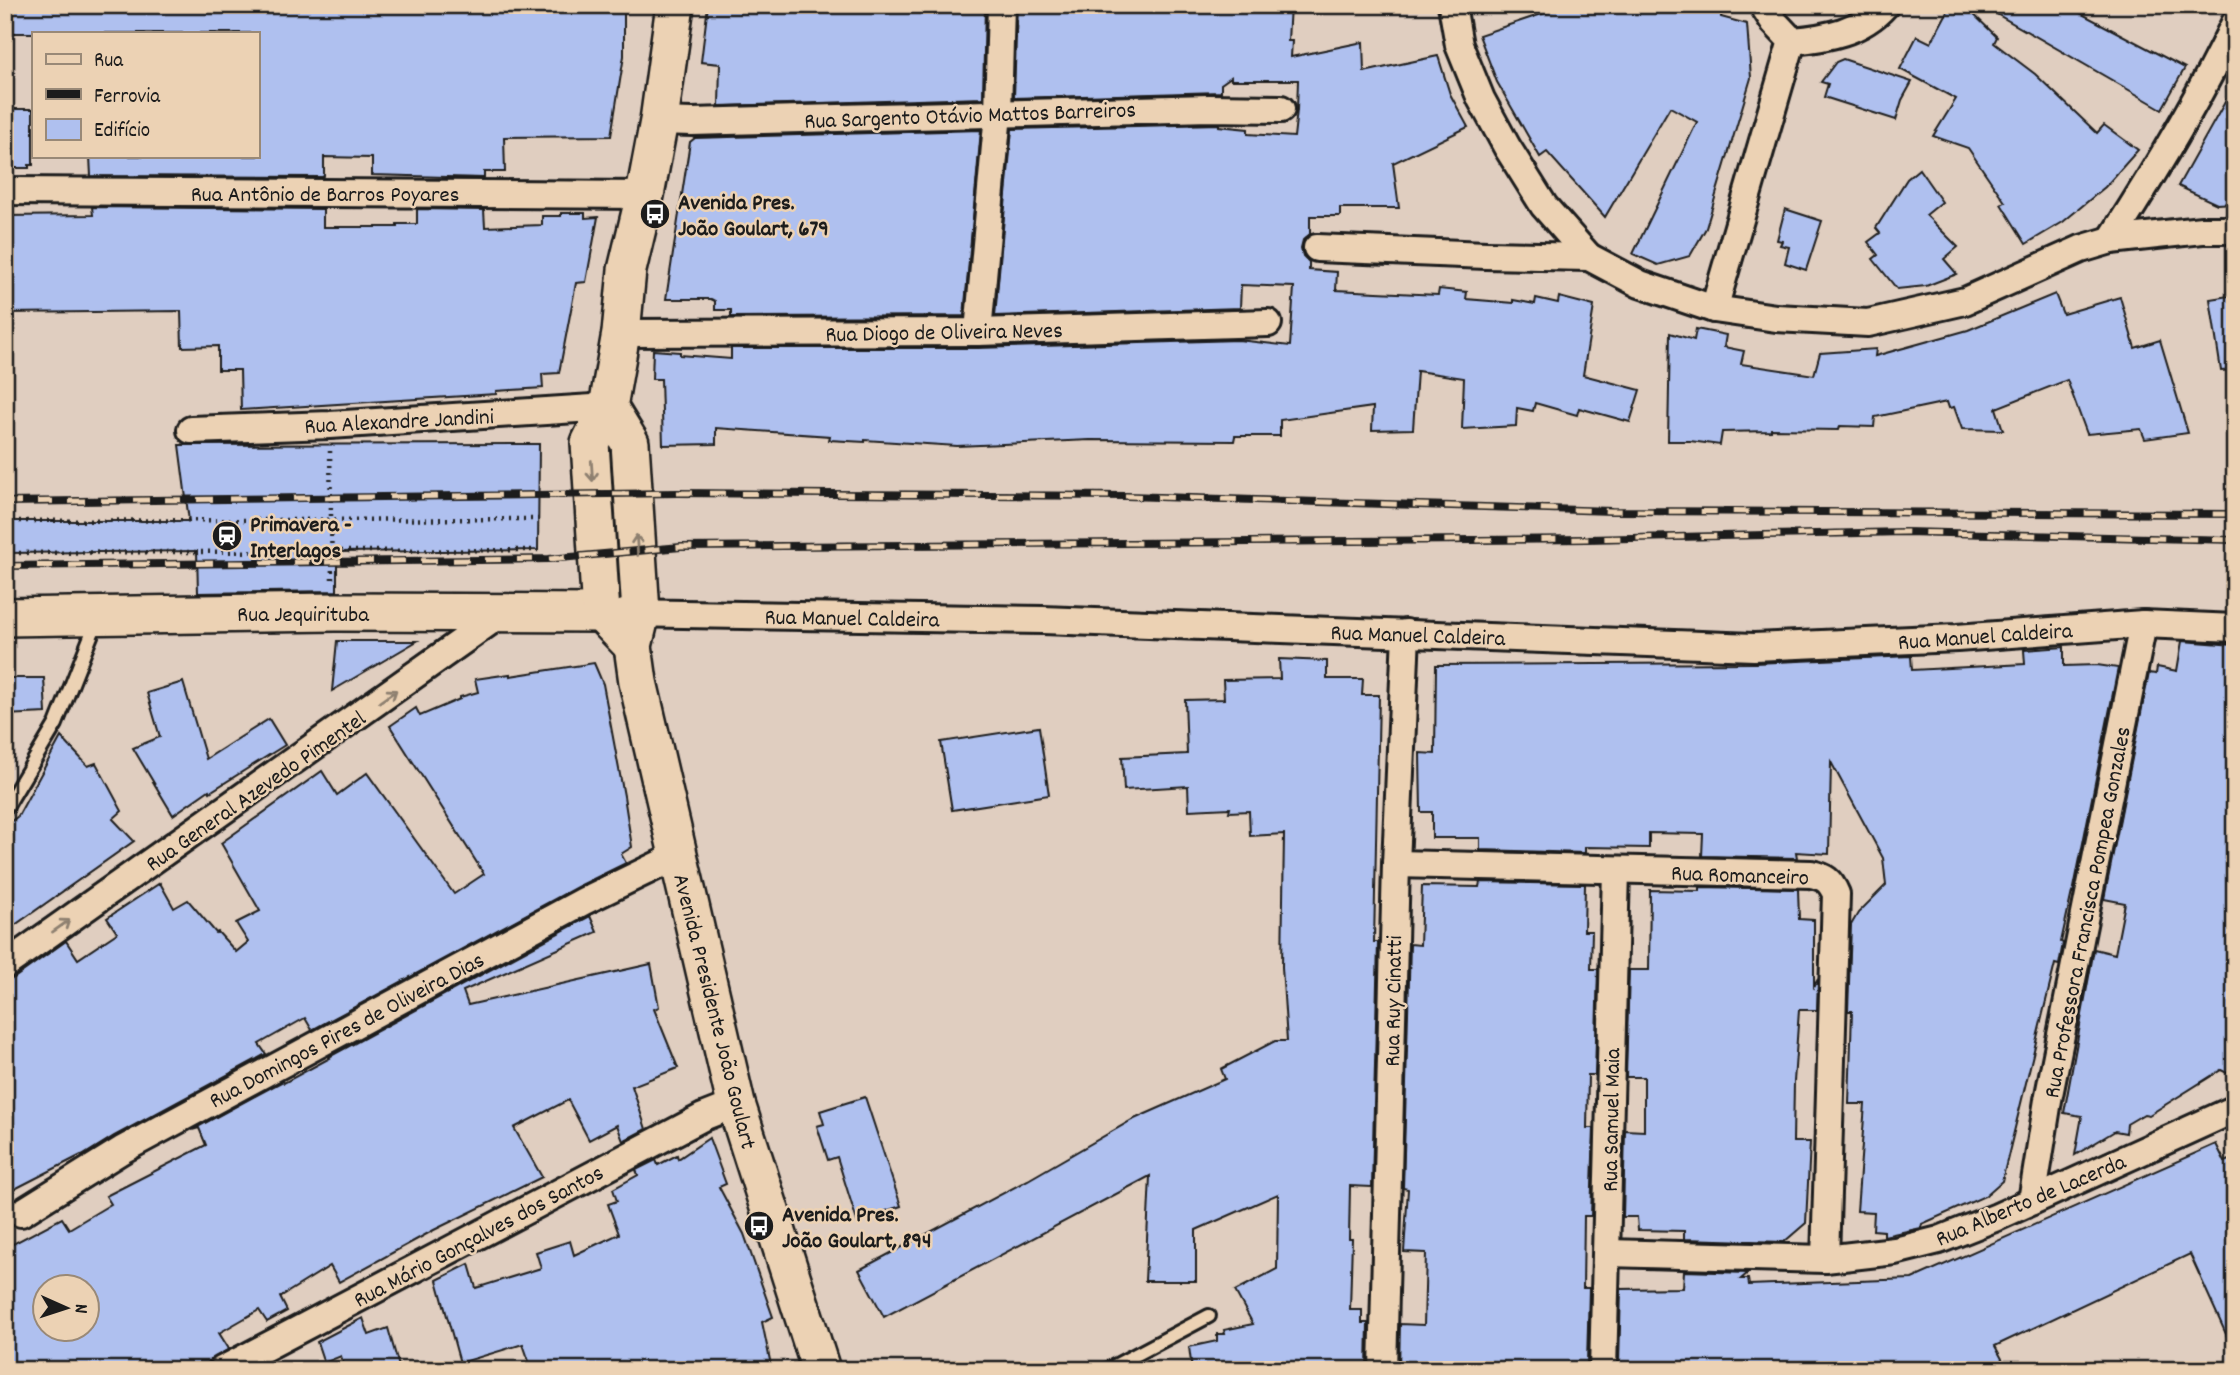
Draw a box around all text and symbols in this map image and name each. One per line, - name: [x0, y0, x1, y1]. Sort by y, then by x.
- legend: [32, 32, 259, 158]
- text: Rua: [94, 47, 124, 77]
- text: Ferrovia: [94, 83, 161, 113]
- street label: Rua Sargento Otávio Mattos Barreiros: [804, 95, 1137, 140]
- text: Edifício: [94, 117, 150, 147]
- street label: Rua Antônio de Barros Poyares: [191, 180, 459, 213]
- place label: Avenida Pres. João Goulart, 679: [678, 188, 829, 247]
- bus stop icon: Avenida Pres. João Goulart, 679: [638, 197, 672, 231]
- street label: Rua Diogo de Oliveira Neves: [825, 316, 1063, 353]
- street label: Rua Alexandre Jandini: [304, 402, 495, 445]
- one-way arrow: [586, 459, 599, 482]
- place label: Primavera - Interlagos: [250, 510, 352, 569]
- station icon: Primavera - Interlagos: [210, 519, 244, 553]
- one-way arrow: [630, 534, 643, 557]
- street label: Rua Jequirituba: [237, 600, 370, 633]
- street label: Rua Manuel Caldeira: [764, 602, 941, 639]
- street label: Rua Manuel Caldeira: [1897, 616, 2075, 661]
- street label: Rua Manuel Caldeira: [1330, 618, 1507, 657]
- one-way arrow: [378, 689, 397, 703]
- street label: Rua General Azevedo Pimentel: [140, 704, 374, 882]
- street label: Rua Professora Francisca Pompea Gonzales: [2037, 724, 2142, 1101]
- street label: Rua Romanceiro: [1670, 859, 1809, 896]
- street label: Avenida Presidente João Goulart: [662, 871, 763, 1153]
- one-way arrow: [51, 919, 70, 933]
- street label: Rua Ruy Cinatti: [1378, 935, 1413, 1067]
- street label: Rua Domingos Pires de Oliveira Dias: [204, 945, 491, 1119]
- street label: Rua Samuel Maia: [1596, 1047, 1631, 1192]
- street label: Rua Alberto de Lacerda: [1931, 1147, 2133, 1257]
- street label: Rua Mário Gonçalves dos Santos: [349, 1158, 611, 1318]
- place label: Avenida Pres. João Goulart, 894: [782, 1200, 932, 1259]
- bus stop icon: Avenida Pres. João Goulart, 894: [742, 1209, 776, 1243]
- north arrow: [32, 1274, 102, 1344]
- text: N: [66, 1303, 93, 1314]

